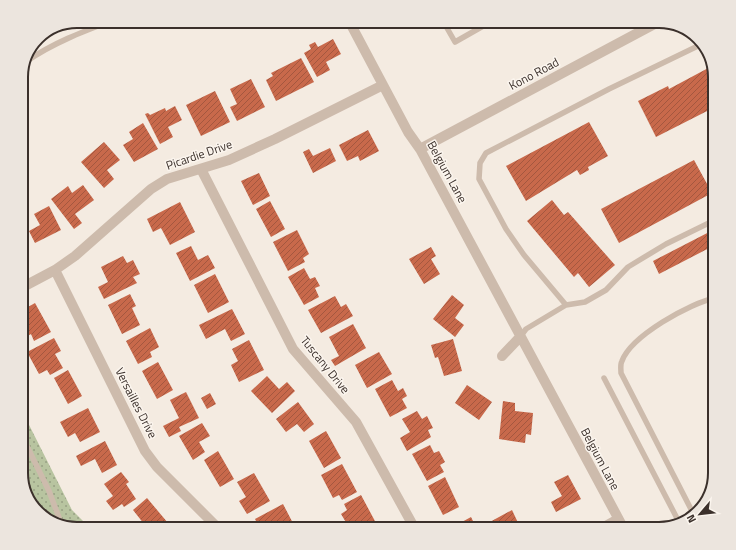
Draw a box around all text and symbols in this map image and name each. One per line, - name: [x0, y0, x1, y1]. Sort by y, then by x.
- street label: Kono Road: [505, 52, 562, 95]
- street label: Picardie Drive: [163, 134, 235, 175]
- street label: Belgium Lane: [423, 137, 472, 206]
- street label: Tuscany Drive: [296, 332, 355, 398]
- street label: Versailles Drive: [110, 364, 162, 441]
- street label: Belgium Lane: [576, 424, 625, 493]
- north arrow: [680, 494, 720, 534]
- text: N: [682, 512, 700, 526]

